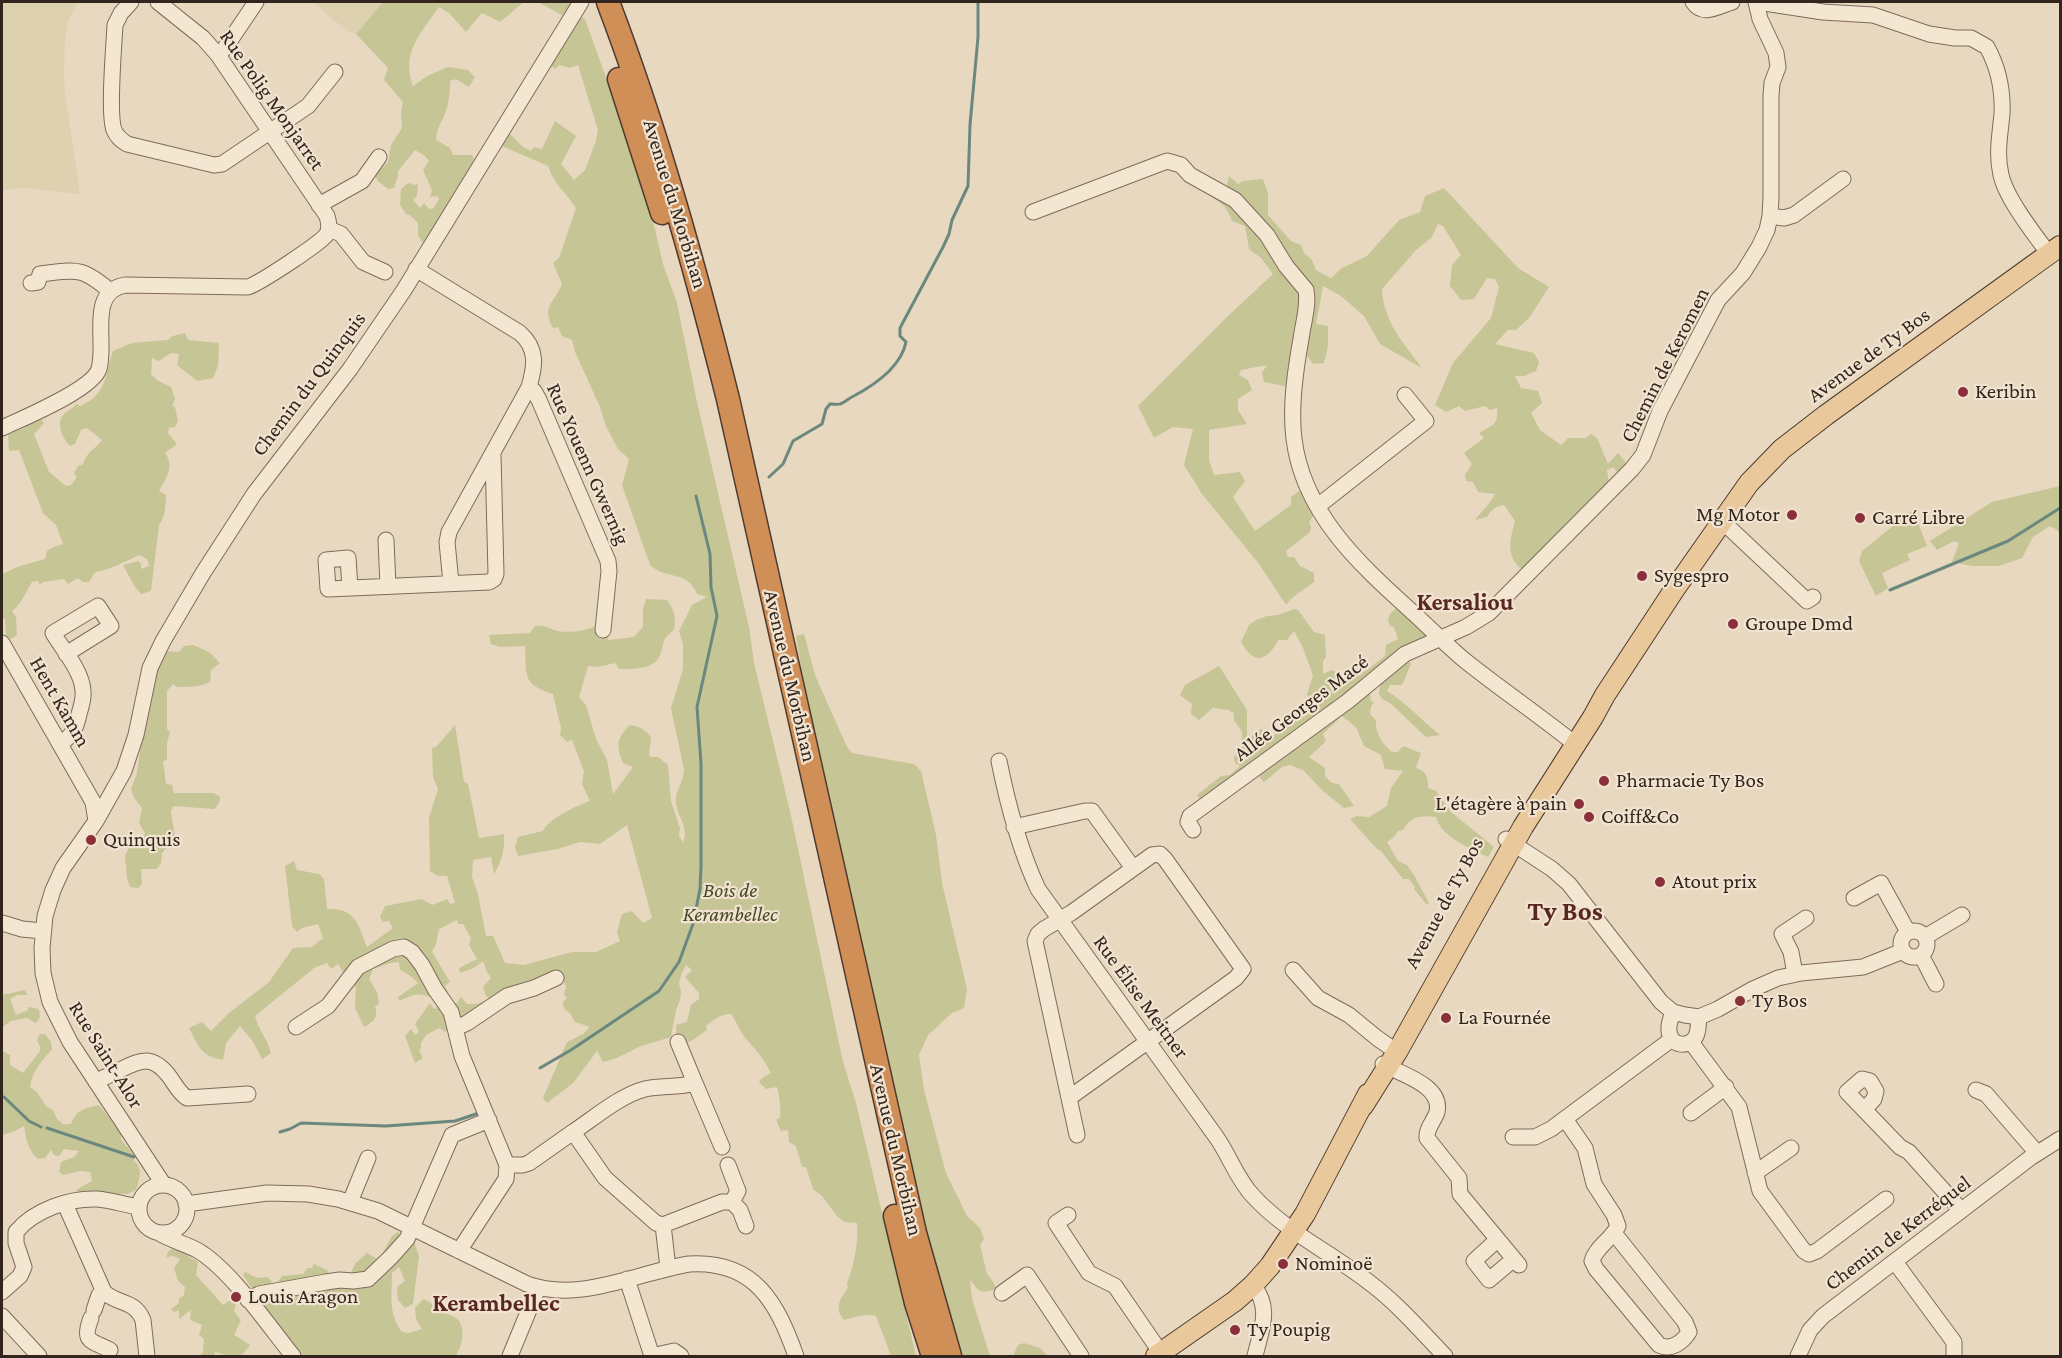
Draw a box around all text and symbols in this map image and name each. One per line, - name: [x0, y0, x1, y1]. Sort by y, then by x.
- street label: Rue Polig Monjarret: [214, 25, 330, 175]
- street label: Avenue du Morbihan: [637, 116, 713, 292]
- street label: Chemin de Keromen: [1615, 283, 1715, 447]
- street label: Avenue de Ty Bos: [1803, 302, 1935, 408]
- street label: Chemin du Quinquis: [247, 307, 371, 461]
- street label: Rue Youenn Gwernig: [541, 379, 635, 549]
- place label: Keribin: [1975, 379, 2037, 405]
- marker: Keribin: [1956, 385, 1970, 399]
- place label: Mg Motor: [1696, 502, 1780, 528]
- place label: Carré Libre: [1872, 505, 1965, 531]
- marker: Mg Motor: [1785, 508, 1799, 522]
- marker: Carré Libre: [1853, 511, 1867, 525]
- place label: Sygespro: [1654, 563, 1729, 589]
- marker: Sygespro: [1635, 569, 1649, 583]
- street label: Avenue du Morbihan: [758, 588, 822, 764]
- district label: Kersaliou: [1417, 589, 1513, 617]
- place label: Groupe Dmd: [1745, 611, 1853, 637]
- marker: Groupe Dmd: [1726, 617, 1740, 631]
- street label: Allée Georges Macé: [1229, 649, 1373, 767]
- street label: Hent Kamm: [24, 652, 96, 752]
- place label: Pharmacie Ty Bos: [1616, 768, 1764, 794]
- marker: Pharmacie Ty Bos: [1597, 774, 1611, 788]
- place label: L'étagère à pain: [1435, 791, 1567, 817]
- marker: L'étagère à pain: [1572, 797, 1586, 811]
- place label: Coiff&Co: [1601, 804, 1679, 830]
- marker: Coiff&Co: [1582, 810, 1596, 824]
- place label: Quinquis: [103, 827, 181, 853]
- marker: Quinquis: [84, 833, 98, 847]
- street label: Avenue de Ty Bos: [1399, 833, 1489, 973]
- place label: Atout prix: [1672, 869, 1757, 895]
- marker: Atout prix: [1653, 875, 1667, 889]
- park label: Bois de Kerambellec: [683, 878, 777, 928]
- district label: Ty Bos: [1527, 896, 1603, 928]
- street label: Rue Élise Meitner: [1088, 930, 1194, 1064]
- place label: Ty Bos: [1752, 988, 1807, 1014]
- marker: Ty Bos: [1733, 994, 1747, 1008]
- street label: Rue Saint-Alor: [63, 997, 149, 1113]
- place label: La Fournée: [1458, 1005, 1551, 1031]
- marker: La Fournée: [1439, 1011, 1453, 1025]
- street label: Avenue du Morbihan: [864, 1062, 928, 1238]
- street label: Chemin de Kerréquel: [1820, 1170, 1976, 1296]
- place label: Nominoë: [1295, 1251, 1372, 1277]
- marker: Nominoë: [1276, 1257, 1290, 1271]
- place label: Louis Aragon: [248, 1284, 358, 1310]
- marker: Louis Aragon: [229, 1290, 243, 1304]
- district label: Kerambellec: [432, 1290, 560, 1318]
- place label: Ty Poupig: [1247, 1317, 1330, 1343]
- marker: Ty Poupig: [1228, 1323, 1242, 1337]

